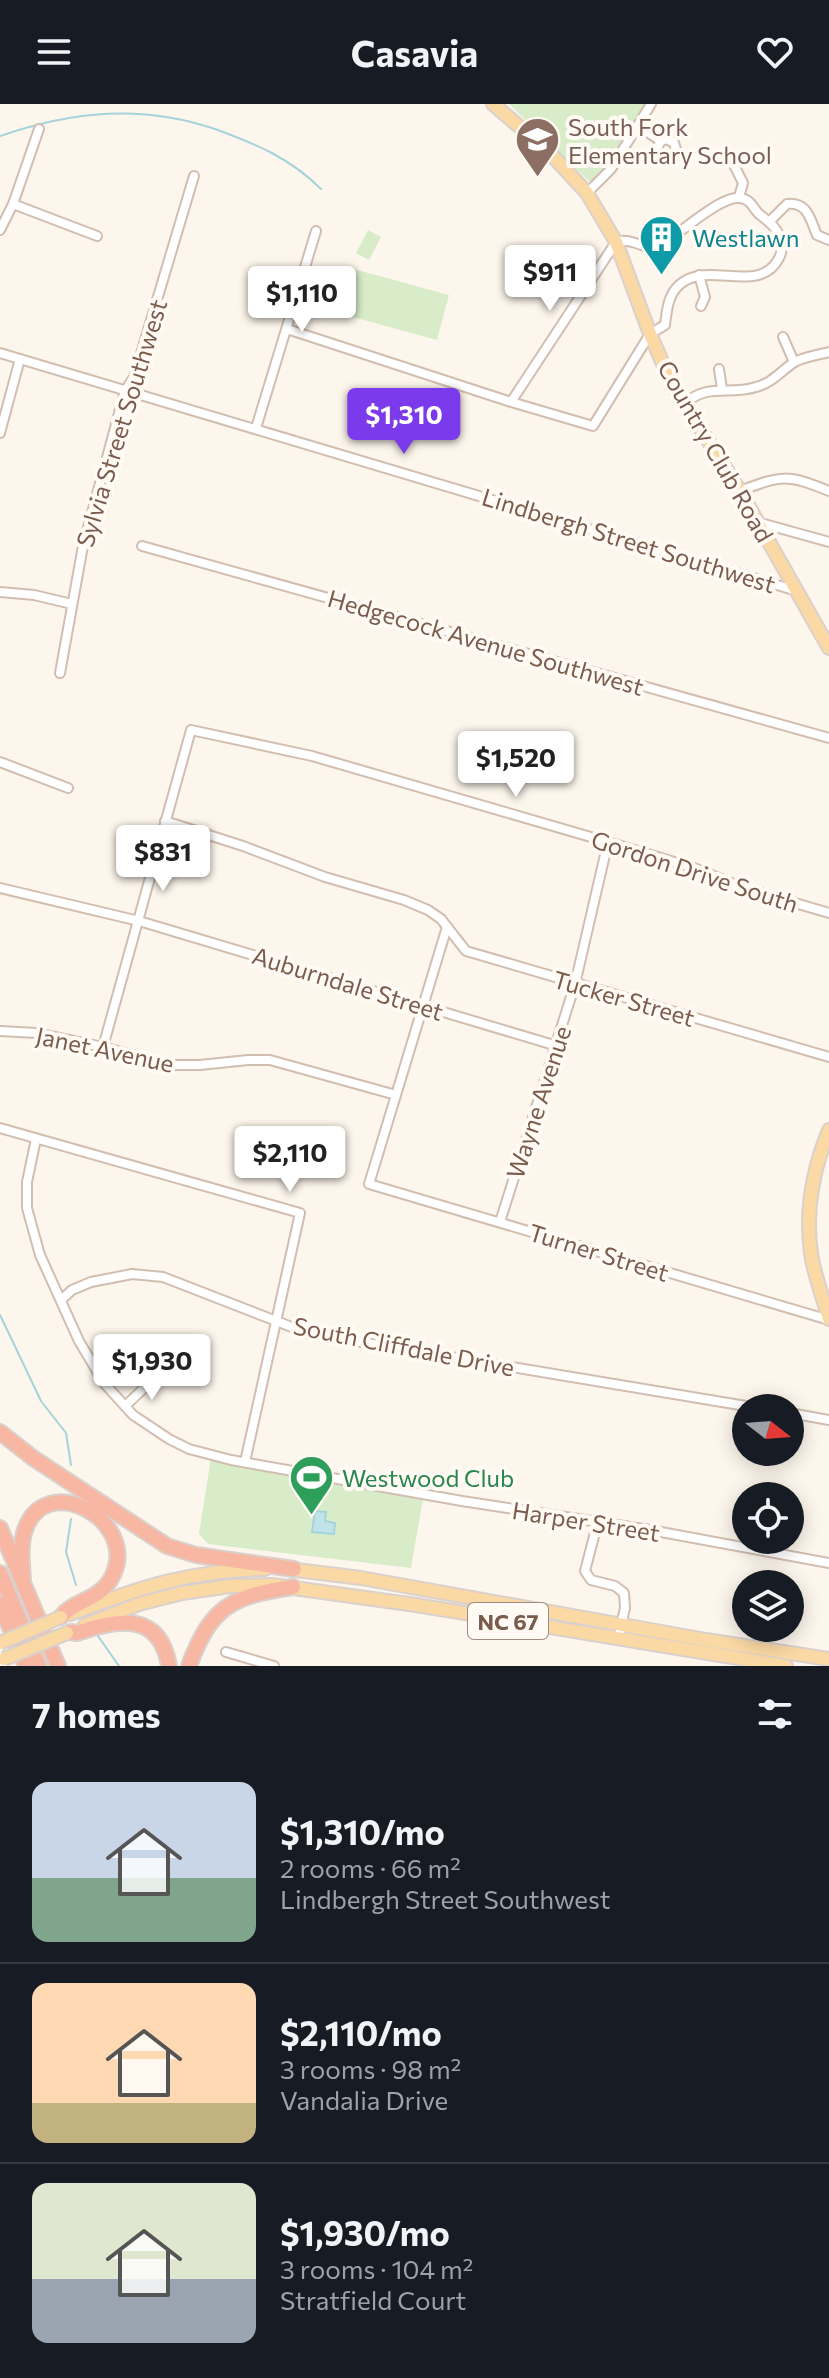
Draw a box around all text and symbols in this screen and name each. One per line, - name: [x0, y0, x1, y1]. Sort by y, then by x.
- icon: menu: [32, 30, 76, 74]
- text: Casavia: [351, 30, 478, 74]
- icon: heart: [753, 30, 797, 74]
- place label: South Fork Elementary School: [568, 112, 772, 169]
- school or university icon: South Fork Elementary School: [513, 116, 561, 179]
- building icon: Westlawn: [637, 213, 685, 276]
- place label: Westlawn: [692, 223, 800, 252]
- pin: $911: [503, 245, 597, 313]
- text: $911: [523, 255, 577, 286]
- pin: $1,110: [237, 266, 367, 334]
- text: $1,110: [266, 276, 338, 307]
- street label: Sylvia Street Southwest: [70, 296, 173, 550]
- street label: Country Club Road: [652, 355, 780, 547]
- pin: $1,310: [339, 388, 469, 456]
- text: $1,310: [365, 398, 443, 429]
- street label: Lindbergh Street Southwest: [479, 482, 779, 599]
- street label: Hedgecock Avenue Southwest: [325, 583, 648, 701]
- pin: $1,520: [451, 731, 581, 799]
- text: $1,520: [476, 741, 556, 772]
- street label: Gordon Drive South: [588, 824, 802, 918]
- pin: $831: [116, 825, 210, 893]
- text: $831: [134, 835, 192, 866]
- street label: Auburndale Street: [249, 940, 447, 1026]
- street label: Tucker Street: [550, 964, 698, 1032]
- street label: Janet Avenue: [33, 1020, 177, 1078]
- street label: Wayne Avenue: [500, 1022, 576, 1182]
- pin: $2,110: [225, 1126, 355, 1194]
- text: $2,110: [252, 1136, 328, 1167]
- street label: Turner Street: [526, 1217, 673, 1287]
- street label: South Cliffdale Drive: [291, 1310, 517, 1382]
- pin: $1,930: [87, 1334, 217, 1402]
- text: $1,930: [111, 1344, 193, 1375]
- north arrow: [732, 1394, 804, 1466]
- map controls: [732, 1394, 804, 1642]
- sports icon: Westwood Club: [287, 1453, 335, 1516]
- place label: Westwood Club: [342, 1463, 514, 1492]
- button: locate: [732, 1482, 804, 1554]
- street label: Harper Street: [510, 1495, 662, 1547]
- button: layers: [732, 1570, 804, 1642]
- road number: NC 67: [468, 1603, 548, 1639]
- icon: filters: [753, 1692, 797, 1736]
- text: 7 homes: [32, 1693, 161, 1735]
- text: $1,310/mo: [280, 1810, 445, 1852]
- icon: home: [96, 1814, 192, 1910]
- text: 2 rooms · 66 m²: [280, 1852, 461, 1883]
- text: Lindbergh Street Southwest: [280, 1883, 610, 1914]
- text: $2,110/mo: [280, 2011, 442, 2053]
- icon: home: [96, 2015, 192, 2111]
- text: 3 rooms · 98 m²: [280, 2053, 461, 2084]
- text: Vandalia Drive: [280, 2084, 448, 2115]
- text: $1,930/mo: [280, 2211, 450, 2253]
- icon: home: [96, 2215, 192, 2311]
- text: 3 rooms · 104 m²: [280, 2253, 473, 2284]
- text: Stratfield Court: [280, 2284, 466, 2315]

